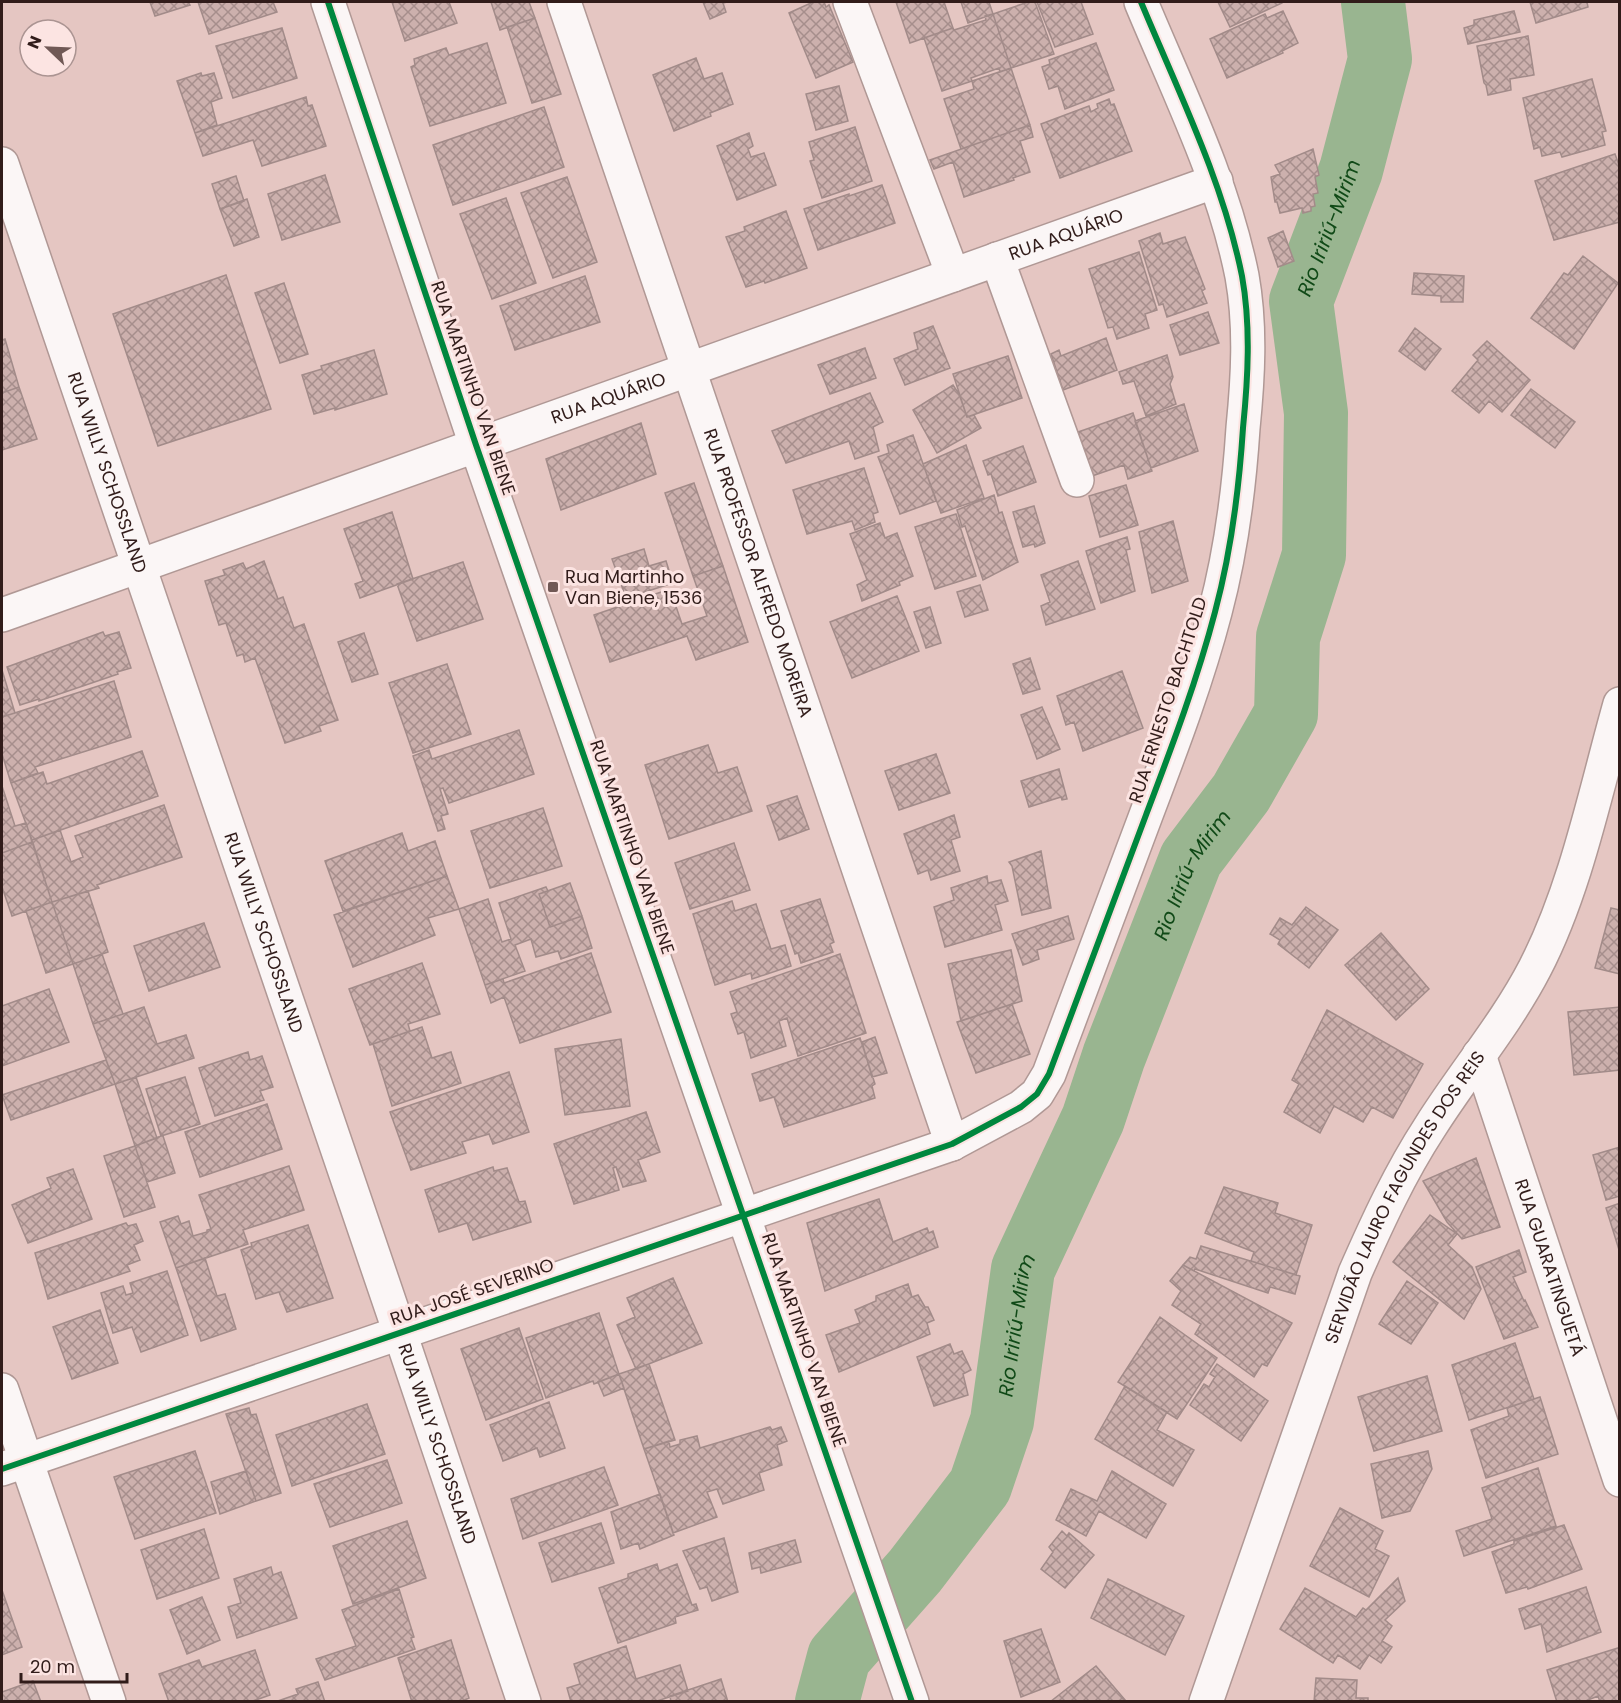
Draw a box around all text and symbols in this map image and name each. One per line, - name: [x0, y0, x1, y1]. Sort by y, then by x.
- north arrow: [18, 18, 78, 78]
- text: N: [22, 32, 48, 52]
- water label: Rio Iririú-Mirim: [1290, 156, 1367, 300]
- street label: RUA AQUÁRIO: [1005, 202, 1127, 266]
- street label: RUA MARTINHO VAN BIENE: [425, 277, 522, 498]
- street label: RUA AQUÁRIO: [547, 366, 669, 430]
- street label: RUA WILLY SCHOSSLAND: [62, 369, 153, 576]
- street label: RUA PROFESSOR ALFREDO MOREIRA: [698, 425, 819, 720]
- place label: Rua Martinho Van Biene, 1536: [565, 564, 702, 610]
- marker: Rua Martinho Van Biene, 1536: [546, 580, 560, 594]
- street label: RUA ERNESTO BACHTOLD: [1122, 594, 1213, 806]
- street label: RUA MARTINHO VAN BIENE: [584, 736, 681, 957]
- water label: Rio Iririú-Mirim: [1147, 804, 1237, 944]
- street label: RUA WILLY SCHOSSLAND: [218, 829, 310, 1036]
- street label: SERVIDÃO LAURO FAGUNDES DOS REIS: [1318, 1046, 1491, 1347]
- street label: RUA GUARATINGUETÁ: [1509, 1175, 1591, 1359]
- street label: RUA MARTINHO VAN BIENE: [756, 1229, 853, 1450]
- water label: Rio Iririú-Mirim: [992, 1249, 1042, 1398]
- street label: RUA JOSÉ SEVERINO: [387, 1252, 557, 1331]
- street label: RUA WILLY SCHOSSLAND: [392, 1340, 483, 1548]
- scale bar: [21, 1646, 128, 1684]
- text: 20 m: [30, 1654, 75, 1679]

